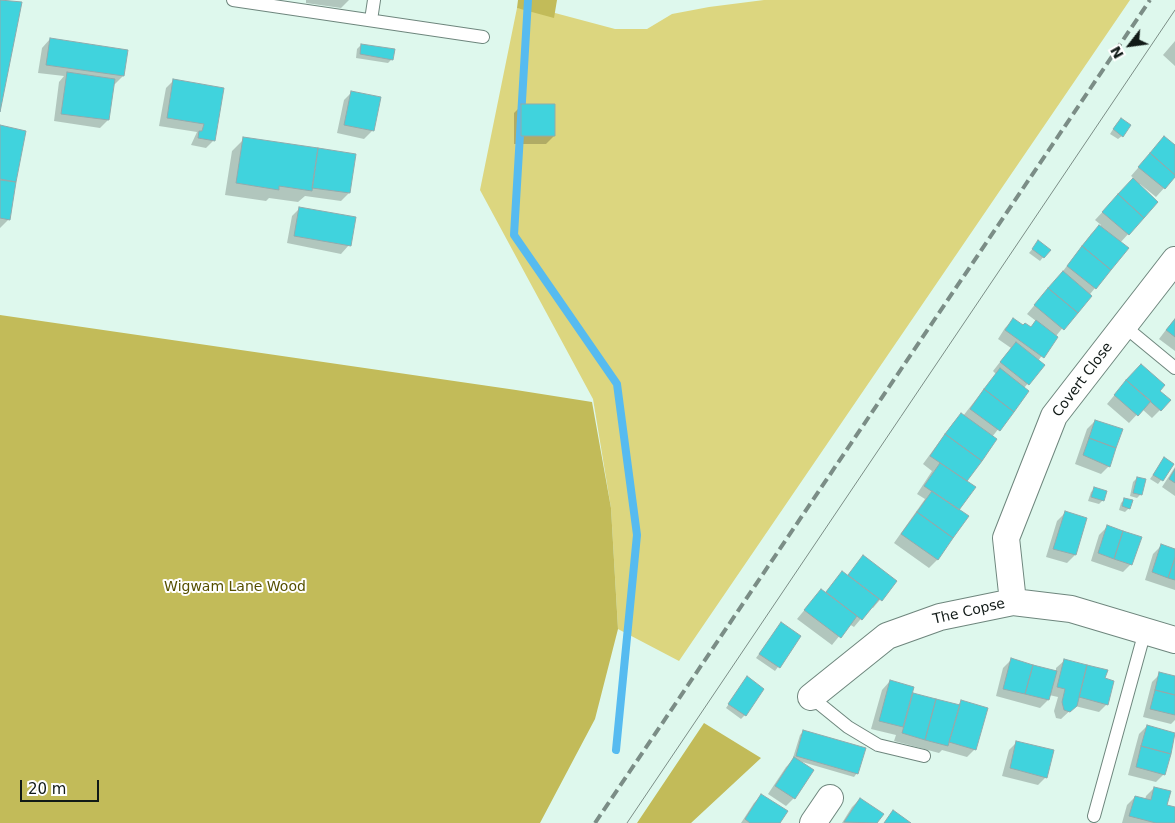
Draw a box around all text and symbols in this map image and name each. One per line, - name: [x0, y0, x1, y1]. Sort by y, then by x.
- north arrow: [1105, 20, 1155, 70]
- text: N: [1107, 43, 1127, 62]
- street label: Covert Close: [1049, 339, 1117, 421]
- park label: Wigwam Lane Wood: [164, 579, 306, 595]
- street label: The Copse: [931, 596, 1007, 628]
- scale bar: [22, 770, 101, 802]
- text: 20 m: [28, 780, 66, 798]

